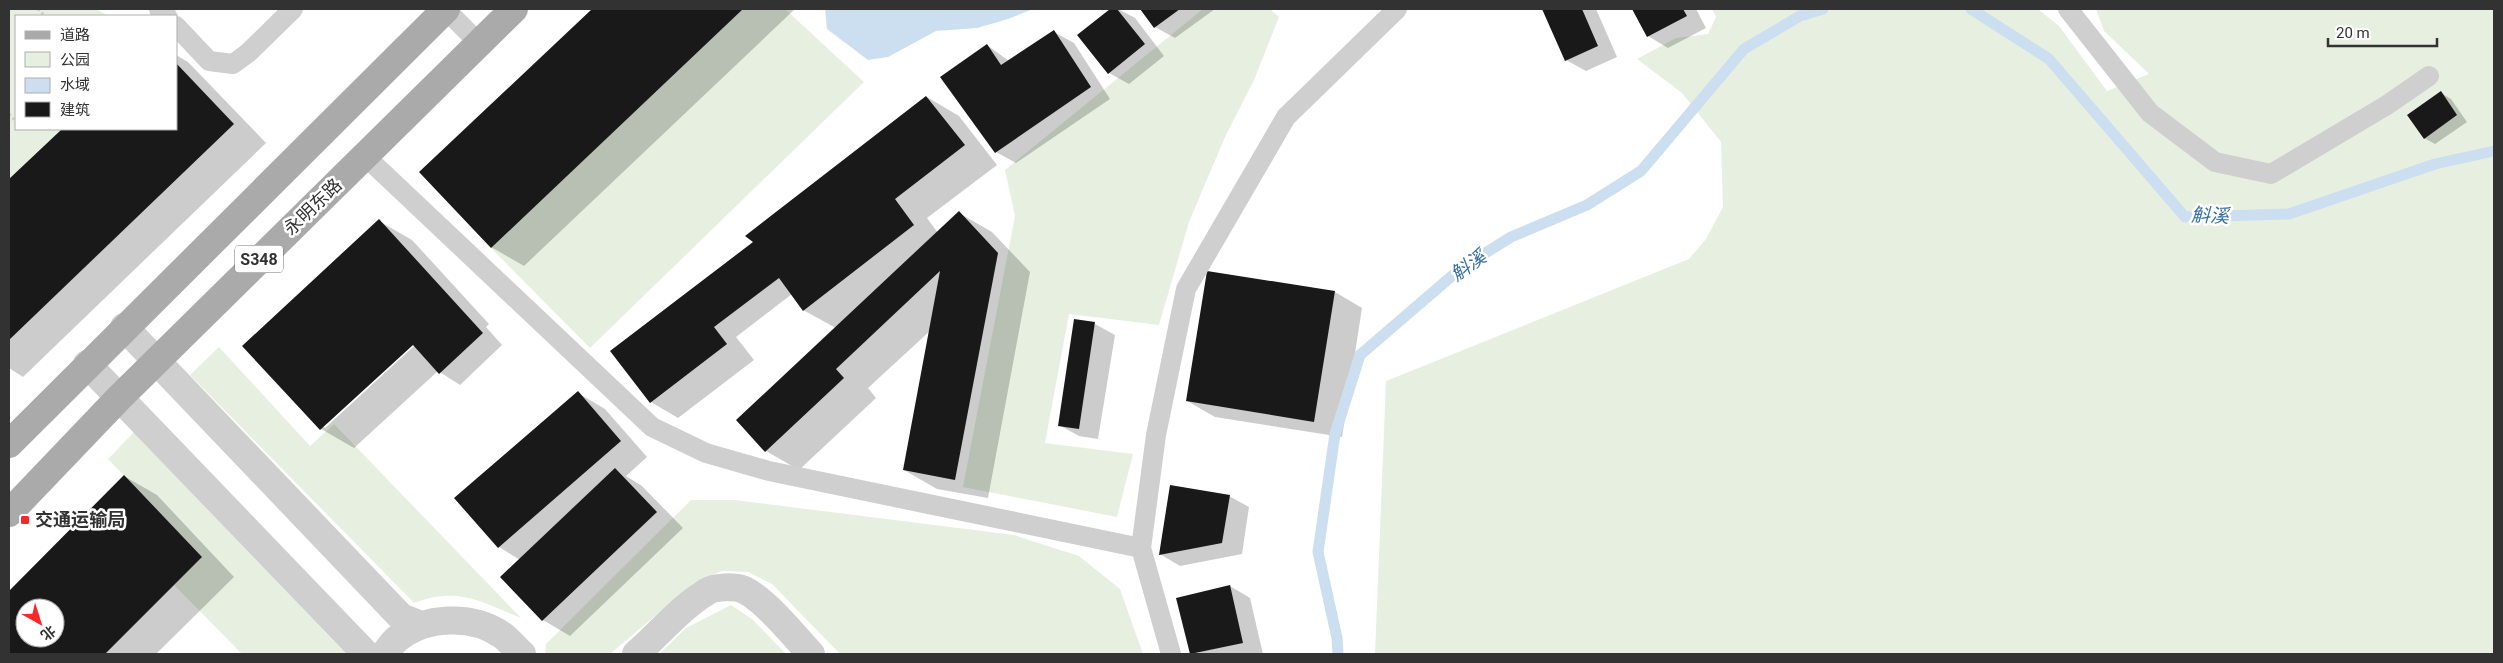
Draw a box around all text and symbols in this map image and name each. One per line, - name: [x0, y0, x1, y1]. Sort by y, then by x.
- legend: [15, 15, 178, 130]
- scale bar: [2328, 15, 2437, 47]
- text: 20 m: [2336, 24, 2370, 42]
- text: 道路: [60, 26, 90, 44]
- text: 公园: [60, 51, 90, 69]
- text: 水域: [60, 76, 90, 94]
- text: 建筑: [60, 101, 90, 119]
- street label: 永明东路: [279, 174, 346, 239]
- water label: 斛溪: [2191, 203, 2231, 228]
- water label: 斛溪: [1446, 244, 1492, 286]
- road number: S348: [235, 245, 283, 272]
- place label: 交通运输局: [35, 509, 125, 530]
- marker: 交通运输局: [19, 514, 31, 526]
- north arrow: [15, 598, 65, 648]
- text: 北: [38, 622, 59, 644]

